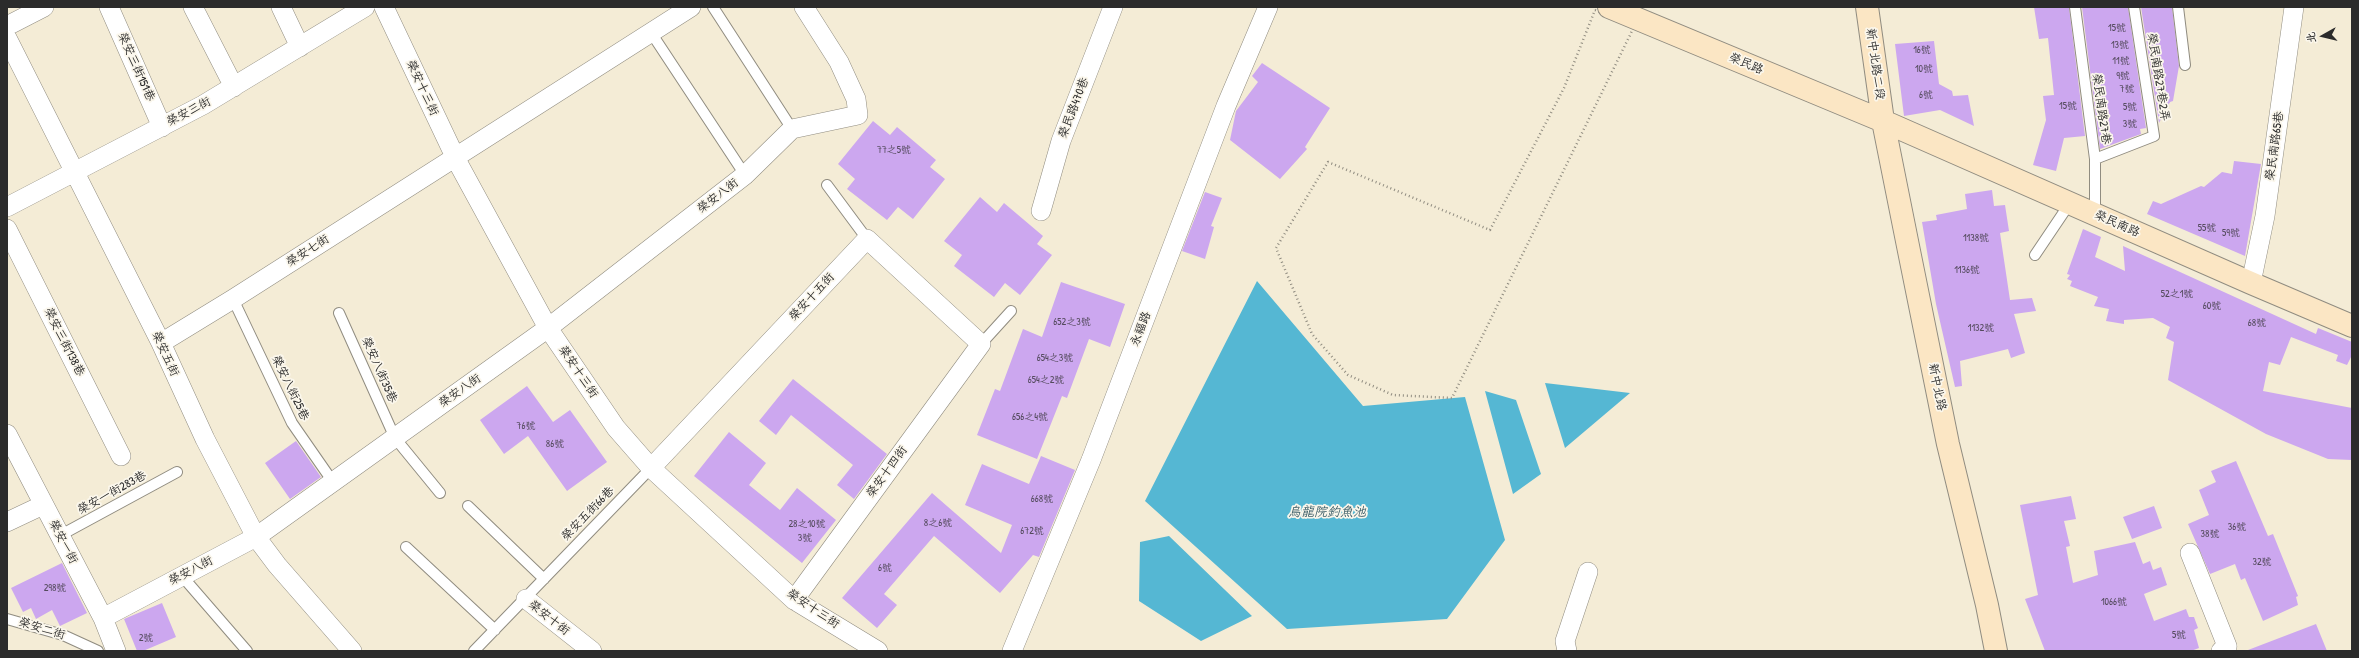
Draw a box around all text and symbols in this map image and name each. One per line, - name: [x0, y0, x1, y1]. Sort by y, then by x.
- north arrow: [2303, 16, 2343, 56]
- house number: 15號: [2108, 22, 2126, 34]
- street label: 新中北路二段: [1863, 27, 1887, 101]
- street label: 榮安三街151巷: [114, 30, 158, 104]
- text: 北: [2303, 31, 2319, 44]
- street label: 榮民南路27巷2弄: [2144, 32, 2172, 122]
- house number: 13號: [2111, 39, 2129, 51]
- house number: 16號: [1913, 44, 1931, 56]
- street label: 榮民路: [1727, 50, 1765, 78]
- house number: 11號: [2112, 55, 2130, 67]
- street label: 榮安十三街: [403, 58, 441, 118]
- house number: 10號: [1915, 63, 1933, 75]
- house number: 9號: [2116, 70, 2130, 82]
- street label: 榮民南路27巷: [2089, 73, 2113, 145]
- street label: 榮民路470巷: [1056, 76, 1092, 140]
- house number: 7號: [2120, 83, 2134, 95]
- house number: 6號: [1919, 89, 1933, 101]
- street label: 榮安三街: [164, 94, 214, 130]
- house number: 15號: [2059, 100, 2077, 112]
- house number: 5號: [2123, 101, 2137, 113]
- street label: 榮民南路65巷: [2263, 110, 2287, 182]
- house number: 3號: [2123, 118, 2137, 130]
- house number: 77之5號: [877, 144, 911, 156]
- street label: 榮安八街: [695, 176, 741, 216]
- street label: 榮民南路: [2092, 208, 2142, 240]
- house number: 55號: [2198, 222, 2216, 234]
- house number: 59號: [2222, 227, 2240, 239]
- street label: 榮安七街: [284, 232, 332, 270]
- house number: 1138號: [1963, 232, 1989, 244]
- house number: 1136號: [1954, 264, 1980, 276]
- street label: 榮安十五街: [786, 270, 838, 324]
- house number: 52之1號: [2161, 288, 2193, 300]
- house number: 60號: [2203, 300, 2221, 312]
- street label: 榮安三街138巷: [41, 305, 87, 379]
- street label: 永福路: [1128, 310, 1154, 348]
- house number: 652之3號: [1053, 316, 1091, 328]
- house number: 68號: [2248, 317, 2266, 329]
- house number: 1132號: [1968, 322, 1994, 334]
- street label: 榮安五街: [148, 329, 182, 379]
- street label: 榮安八街35巷: [358, 335, 400, 405]
- street label: 榮安十三街: [555, 343, 601, 401]
- house number: 654之3號: [1037, 352, 1073, 364]
- street label: 榮安八街25巷: [268, 353, 312, 423]
- street label: 新中北路: [1925, 362, 1949, 412]
- street label: 榮安八街: [436, 371, 484, 411]
- house number: 654之2號: [1028, 374, 1064, 386]
- house number: 656之4號: [1012, 411, 1048, 423]
- house number: 76號: [517, 420, 535, 432]
- house number: 86號: [546, 438, 564, 450]
- street label: 榮安十四街: [864, 443, 910, 501]
- street label: 榮安一街283巷: [75, 468, 149, 518]
- street label: 榮安五街66巷: [559, 484, 617, 544]
- house number: 668號: [1031, 493, 1053, 505]
- water label: 烏龍院釣魚池: [1288, 505, 1366, 521]
- street label: 榮安一街: [45, 517, 81, 567]
- house number: 8之6號: [924, 517, 952, 529]
- house number: 28之10號: [788, 518, 826, 530]
- house number: 36號: [2228, 521, 2246, 533]
- house number: 672號: [1020, 525, 1044, 537]
- house number: 38號: [2201, 528, 2219, 540]
- house number: 3號: [798, 532, 812, 544]
- street label: 榮安八街: [166, 553, 216, 589]
- house number: 32號: [2252, 556, 2272, 568]
- house number: 6號: [878, 562, 892, 574]
- house number: 298號: [44, 582, 66, 594]
- street label: 榮安十三街: [784, 586, 842, 632]
- house number: 1066號: [2101, 596, 2127, 608]
- street label: 榮安十街: [526, 598, 572, 638]
- street label: 榮安二街: [17, 615, 67, 643]
- house number: 5號: [2172, 629, 2186, 641]
- house number: 2號: [139, 632, 153, 644]

